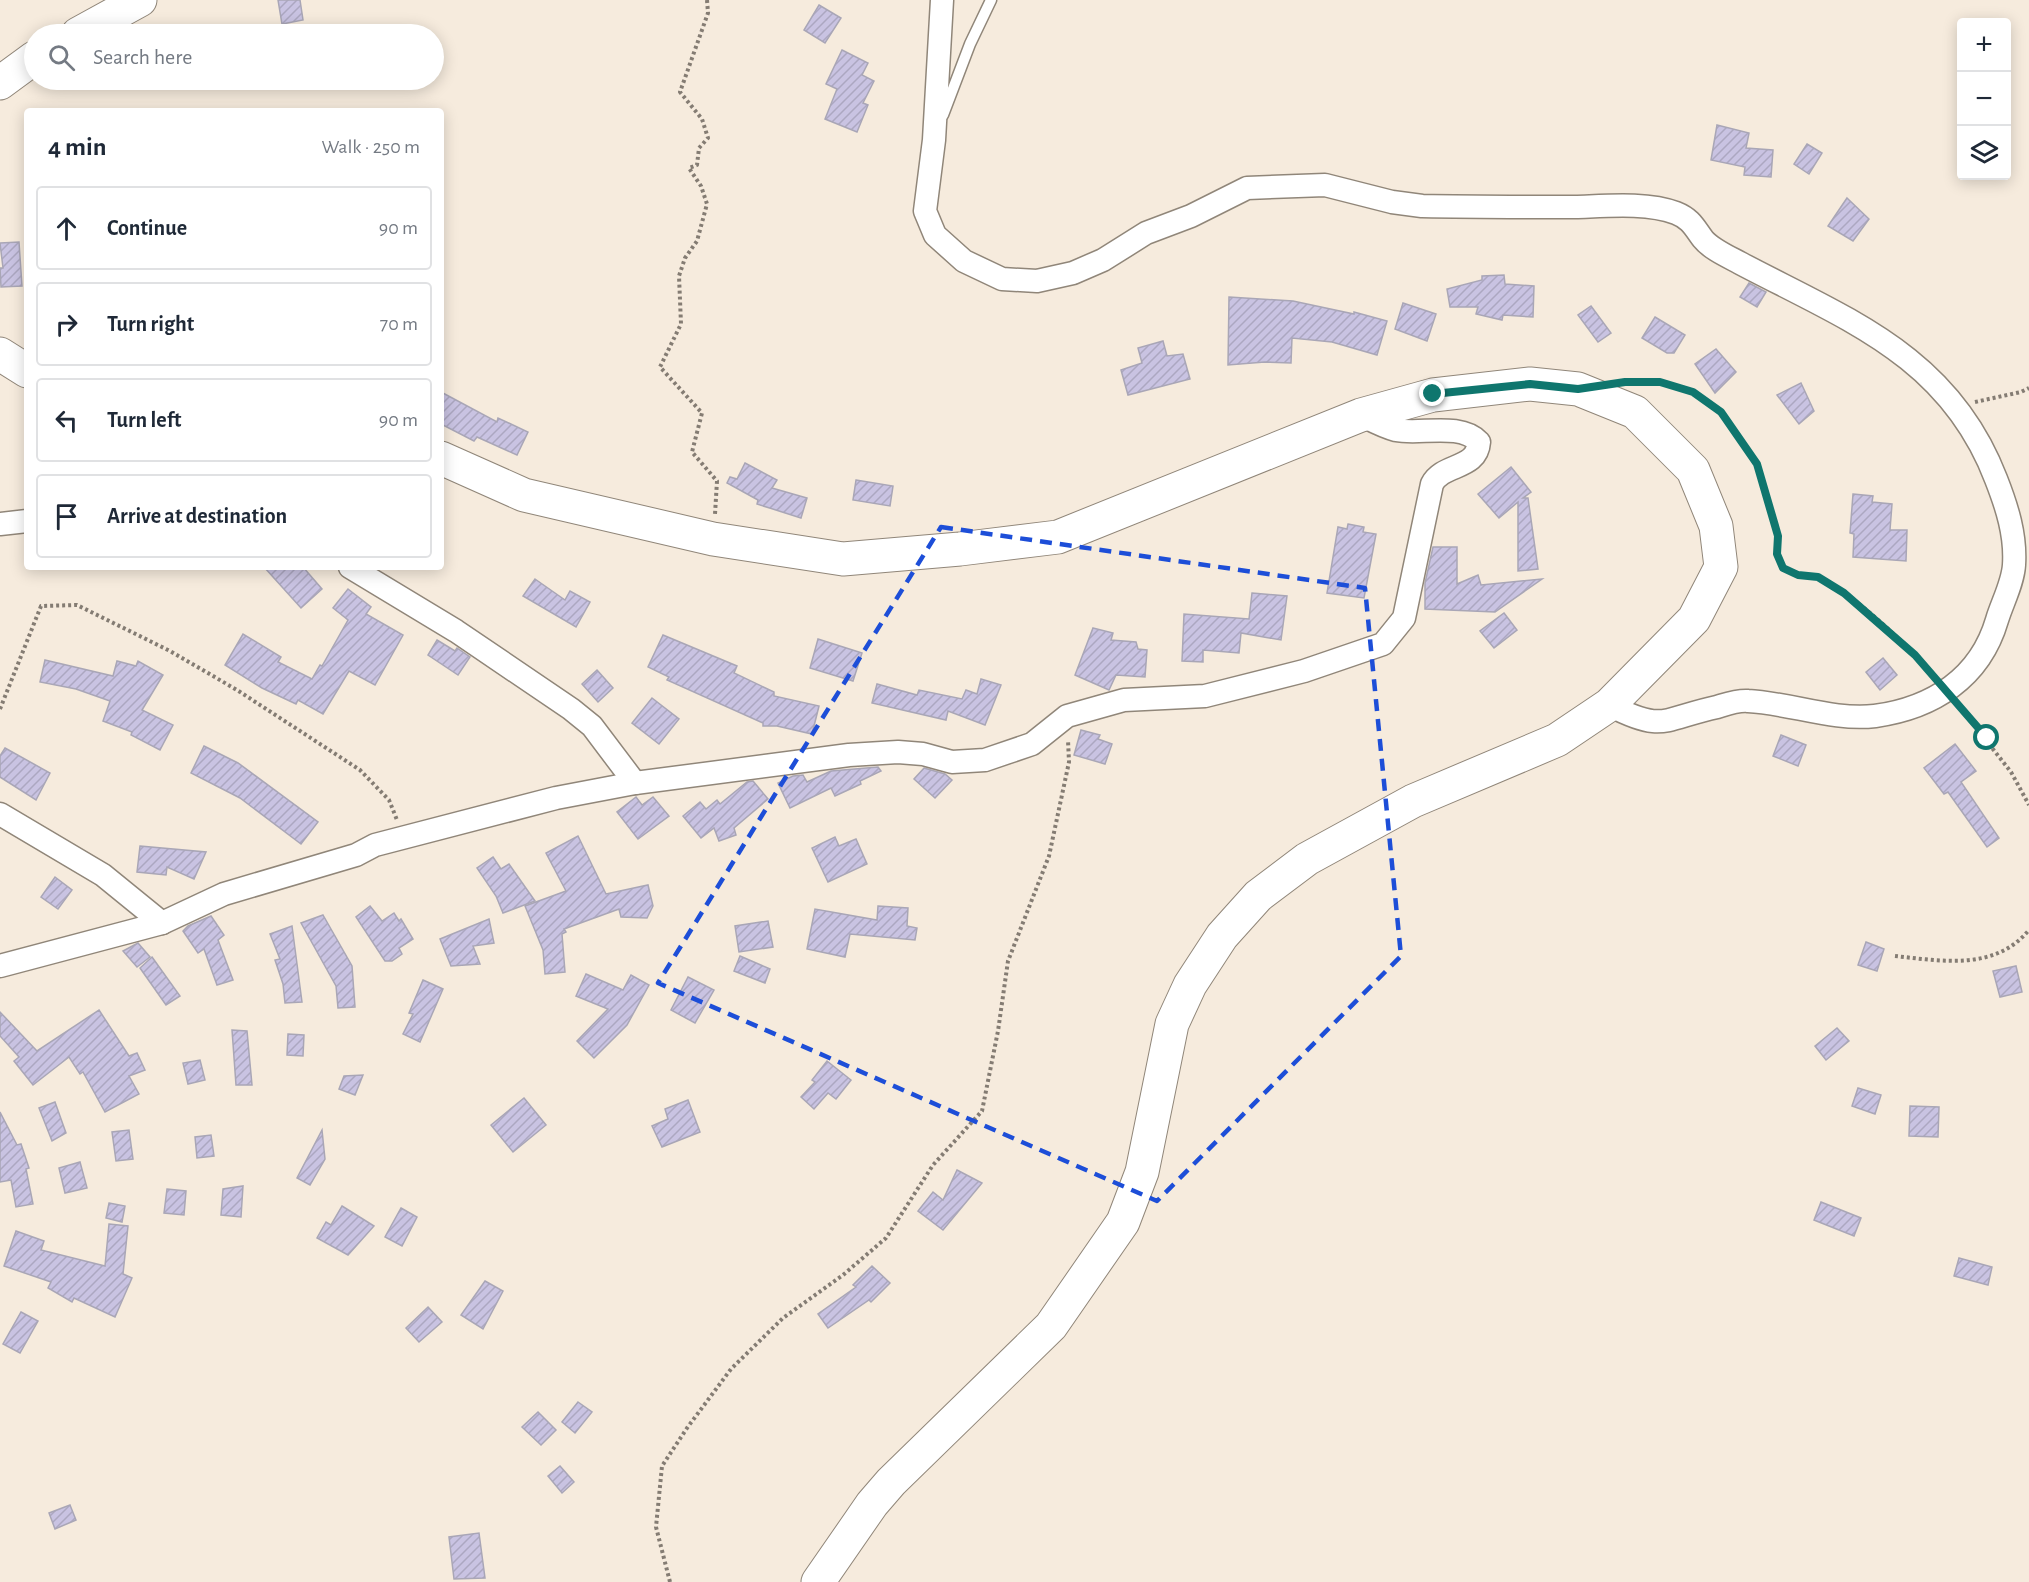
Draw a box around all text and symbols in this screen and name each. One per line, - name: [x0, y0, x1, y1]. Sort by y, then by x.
- map controls: [1957, 18, 2011, 180]
- button: +: [1957, 18, 2011, 72]
- search box: [24, 24, 444, 90]
- icon: search: [45, 41, 78, 74]
- text: Search here: [93, 46, 192, 68]
- button: −: [1957, 72, 2011, 126]
- button: layers: [1957, 126, 2011, 180]
- text: 4 min: [48, 134, 107, 160]
- text: Walk · 250 m: [321, 137, 420, 157]
- icon: ahead: [50, 212, 83, 245]
- text: Continue: [107, 217, 187, 239]
- text: 90 m: [379, 218, 418, 238]
- icon: right: [50, 308, 83, 341]
- text: Turn right: [107, 313, 194, 335]
- text: 70 m: [380, 314, 418, 334]
- route end: [1419, 380, 1445, 406]
- icon: left: [50, 404, 83, 437]
- text: Turn left: [107, 409, 181, 431]
- text: 90 m: [379, 410, 418, 430]
- icon: arrive: [50, 500, 83, 533]
- text: Arrive at destination: [107, 505, 287, 527]
- route start: [1973, 724, 1999, 750]

